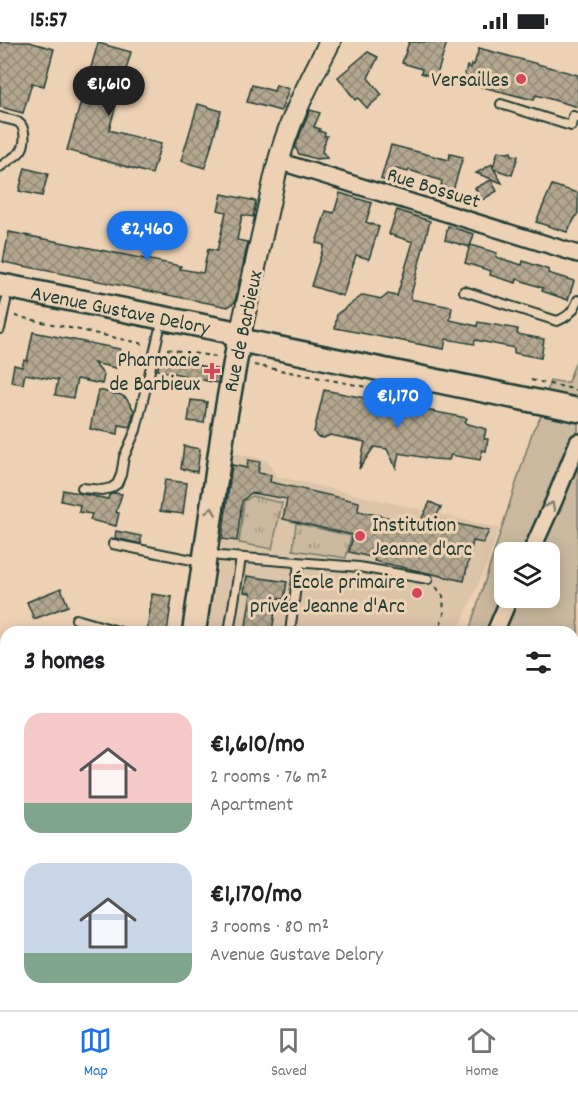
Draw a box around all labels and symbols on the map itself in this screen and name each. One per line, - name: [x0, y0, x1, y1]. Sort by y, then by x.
- pin: €1,610: [60, 66, 158, 117]
- place label: Versailles: [431, 67, 509, 97]
- marker: Versailles: [514, 72, 528, 86]
- street label: Rue Bossuet: [383, 161, 484, 218]
- pin: €2,460: [98, 211, 196, 262]
- street label: Rue de Barbieux: [217, 268, 273, 395]
- street label: Avenue Gustave Delory: [28, 280, 213, 345]
- place label: Pharmacie de Barbieux: [109, 347, 200, 401]
- marker: Pharmacie de Barbieux: [205, 364, 219, 378]
- pin: €1,170: [349, 378, 447, 429]
- one-way arrow: [544, 502, 556, 513]
- one-way arrow: [205, 507, 217, 516]
- place label: Institution Jeanne d'arc: [372, 512, 472, 566]
- marker: Institution Jeanne d'arc: [353, 529, 367, 543]
- place label: École primaire privée Jeanne d'Arc: [250, 569, 405, 623]
- marker: École primaire privée Jeanne d'Arc: [410, 586, 424, 600]

